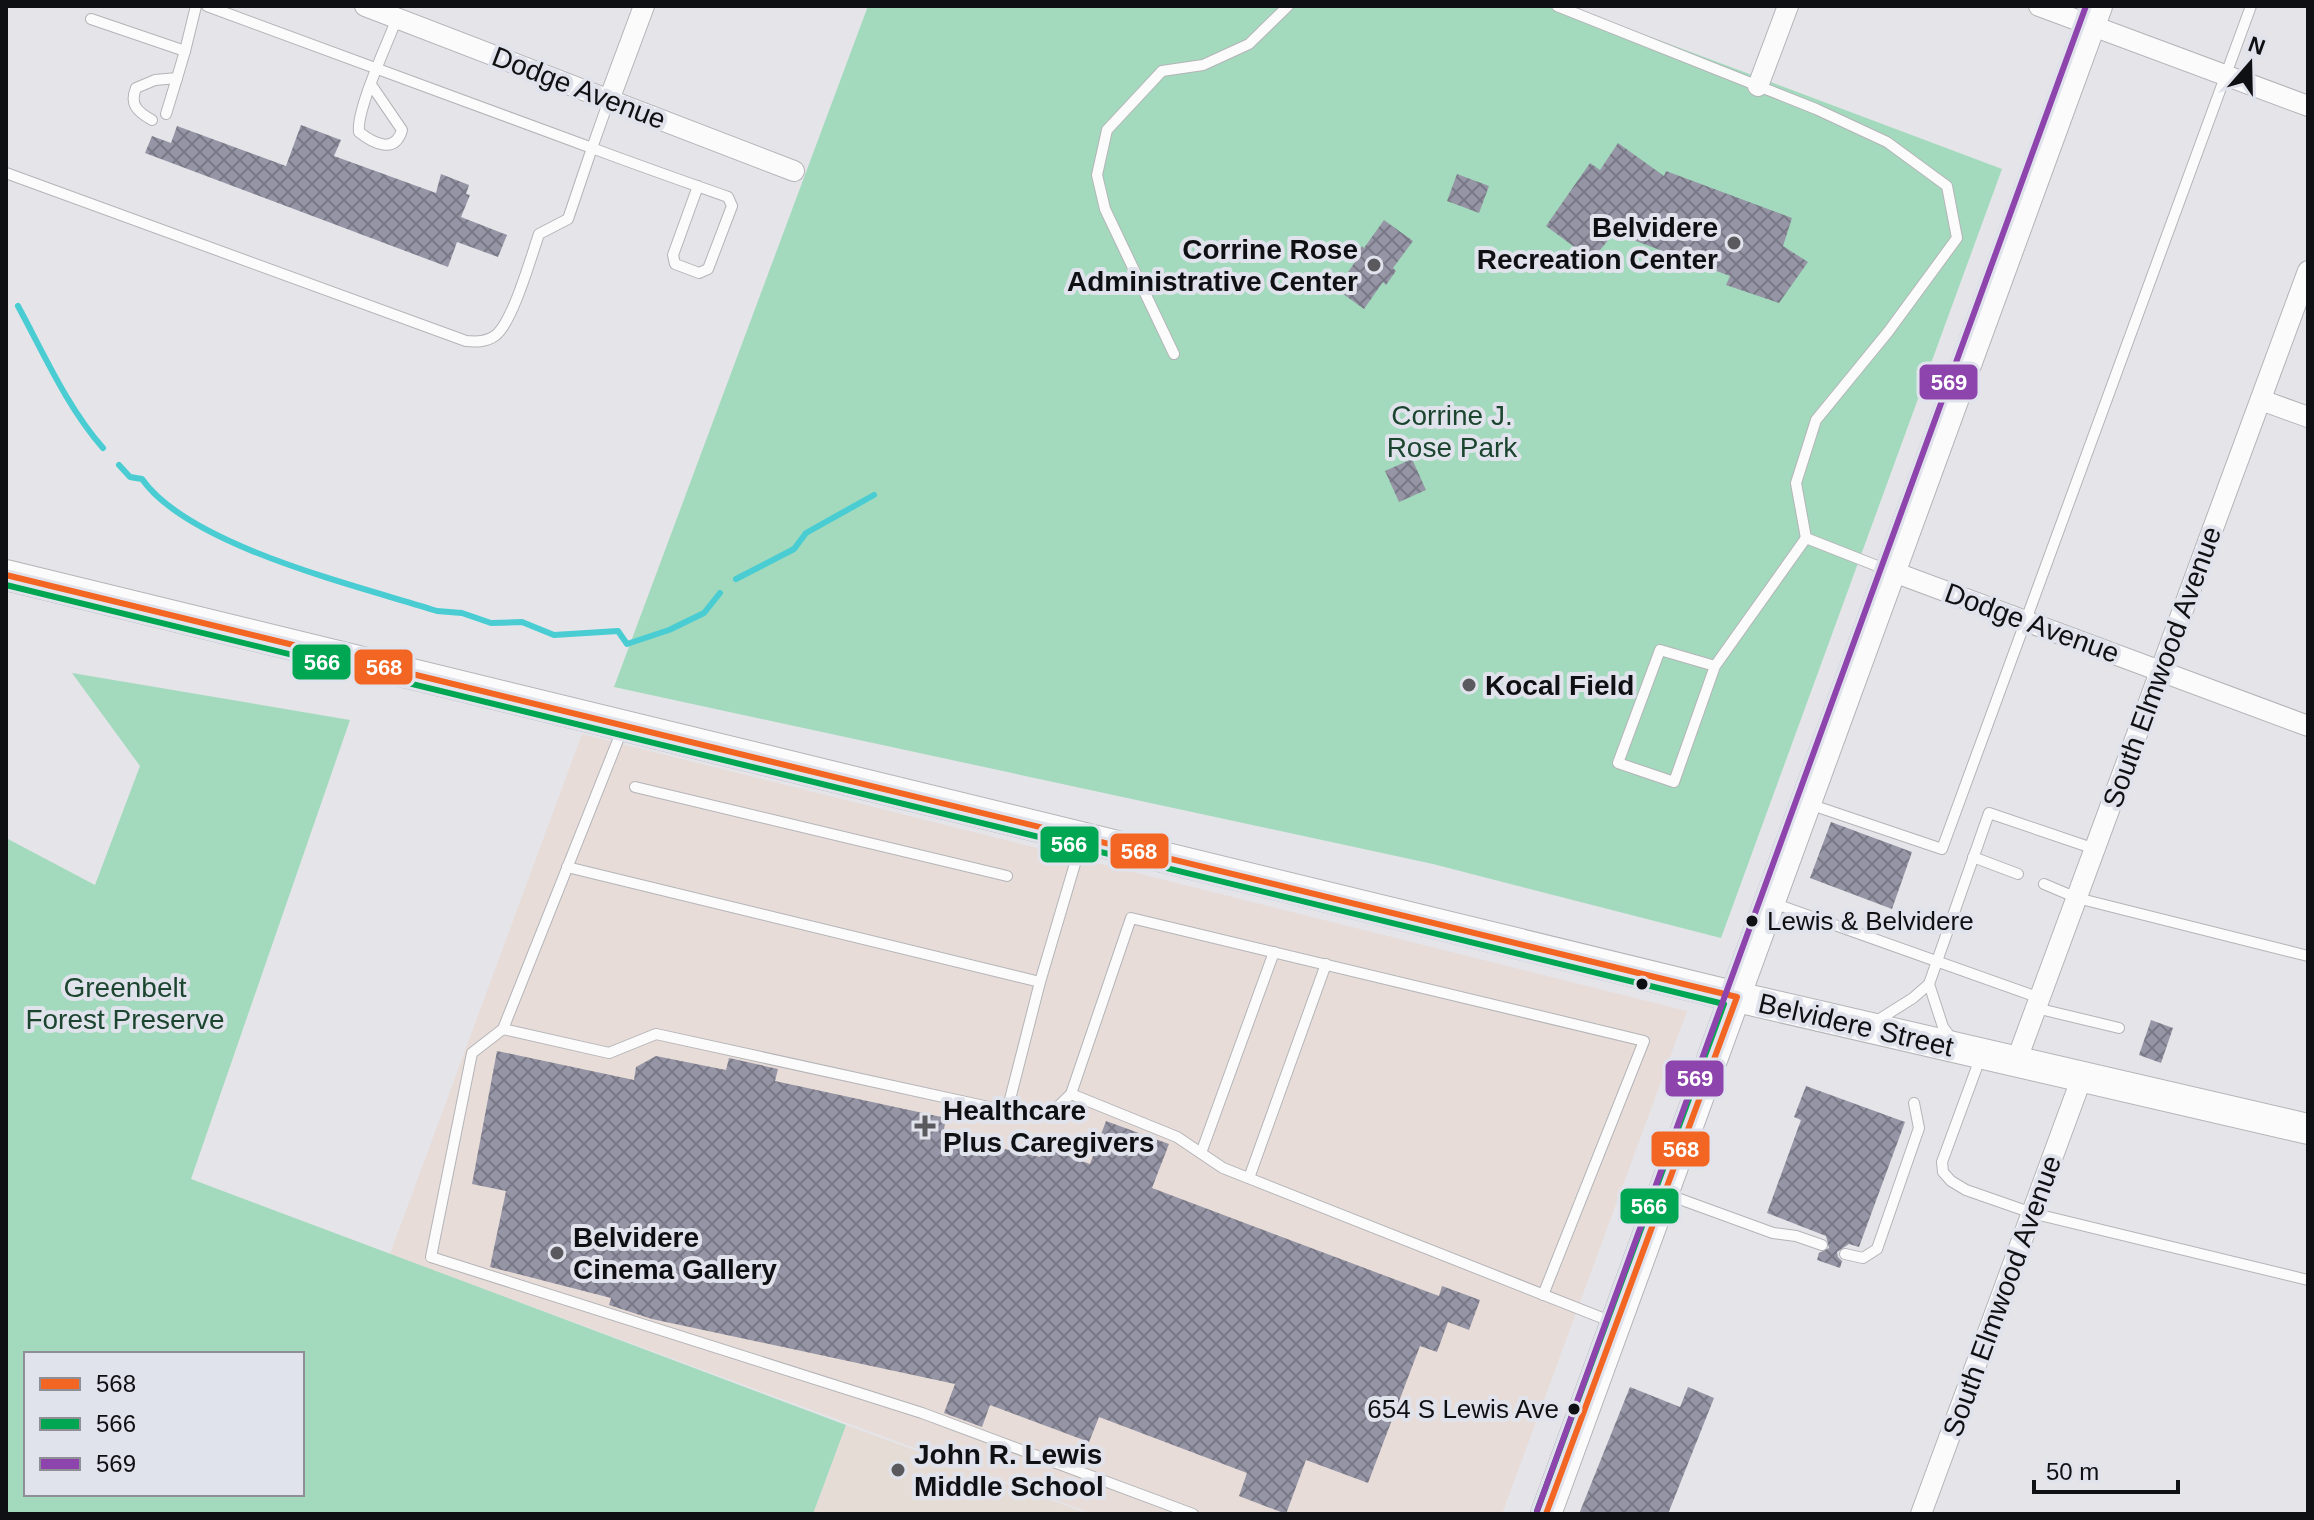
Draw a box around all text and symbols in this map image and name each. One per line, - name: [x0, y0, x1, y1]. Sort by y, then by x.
- north arrow: [2210, 24, 2290, 104]
- text: N: [2245, 31, 2268, 60]
- street label: Dodge Avenue: [488, 41, 670, 135]
- place label: Belvidere Recreation Center: [1477, 212, 1718, 275]
- place label: Corrine Rose Administrative Center: [1067, 234, 1358, 297]
- marker: Belvidere Recreation Center: [1725, 234, 1743, 252]
- marker: Corrine Rose Administrative Center: [1365, 256, 1383, 274]
- line badge: 569: [1918, 363, 1979, 401]
- text: 569: [1931, 370, 1967, 395]
- park label: Corrine J. Rose Park: [1387, 400, 1518, 463]
- street label: South Elmwood Avenue: [2097, 522, 2227, 812]
- street label: Dodge Avenue: [1941, 577, 2123, 669]
- line badge: 566: [291, 643, 352, 681]
- line badge: 568: [353, 648, 414, 686]
- text: 566: [304, 650, 340, 675]
- text: 568: [366, 655, 402, 680]
- place label: Kocal Field: [1485, 670, 1634, 701]
- marker: Kocal Field: [1460, 676, 1478, 694]
- line badge: 566: [1039, 825, 1100, 864]
- text: 566: [1051, 832, 1087, 857]
- line badge: 568: [1109, 832, 1170, 870]
- text: 568: [1121, 839, 1157, 864]
- place label: Lewis & Belvidere: [1767, 906, 1974, 936]
- marker: Lewis & Belvidere: [1744, 913, 1760, 929]
- park label: Greenbelt Forest Preserve: [25, 972, 225, 1035]
- unlabelled marker: [1634, 976, 1650, 992]
- street label: Belvidere Street: [1755, 987, 1957, 1063]
- line badge: 569: [1664, 1059, 1725, 1098]
- text: 569: [1677, 1066, 1713, 1091]
- place label: Healthcare Plus Caregivers: [943, 1095, 1155, 1158]
- marker: Healthcare Plus Caregivers: [914, 1115, 936, 1137]
- line badge: 568: [1650, 1130, 1711, 1168]
- text: 568: [1663, 1137, 1699, 1162]
- street label: South Elmwood Avenue: [1937, 1151, 2067, 1441]
- line badge: 566: [1619, 1187, 1680, 1225]
- text: 566: [1631, 1194, 1667, 1219]
- place label: Belvidere Cinema Gallery: [573, 1222, 777, 1285]
- marker: Belvidere Cinema Gallery: [548, 1244, 566, 1262]
- legend: [24, 1352, 304, 1496]
- text: 568: [96, 1370, 136, 1397]
- place label: 654 S Lewis Ave: [1367, 1394, 1559, 1424]
- marker: 654 S Lewis Ave: [1566, 1401, 1582, 1417]
- text: 566: [96, 1410, 136, 1437]
- place label: John R. Lewis Middle School: [914, 1439, 1104, 1502]
- scale bar: [2034, 1444, 2178, 1494]
- text: 569: [96, 1450, 136, 1477]
- text: 50 m: [2046, 1458, 2099, 1485]
- marker: John R. Lewis Middle School: [889, 1461, 907, 1479]

